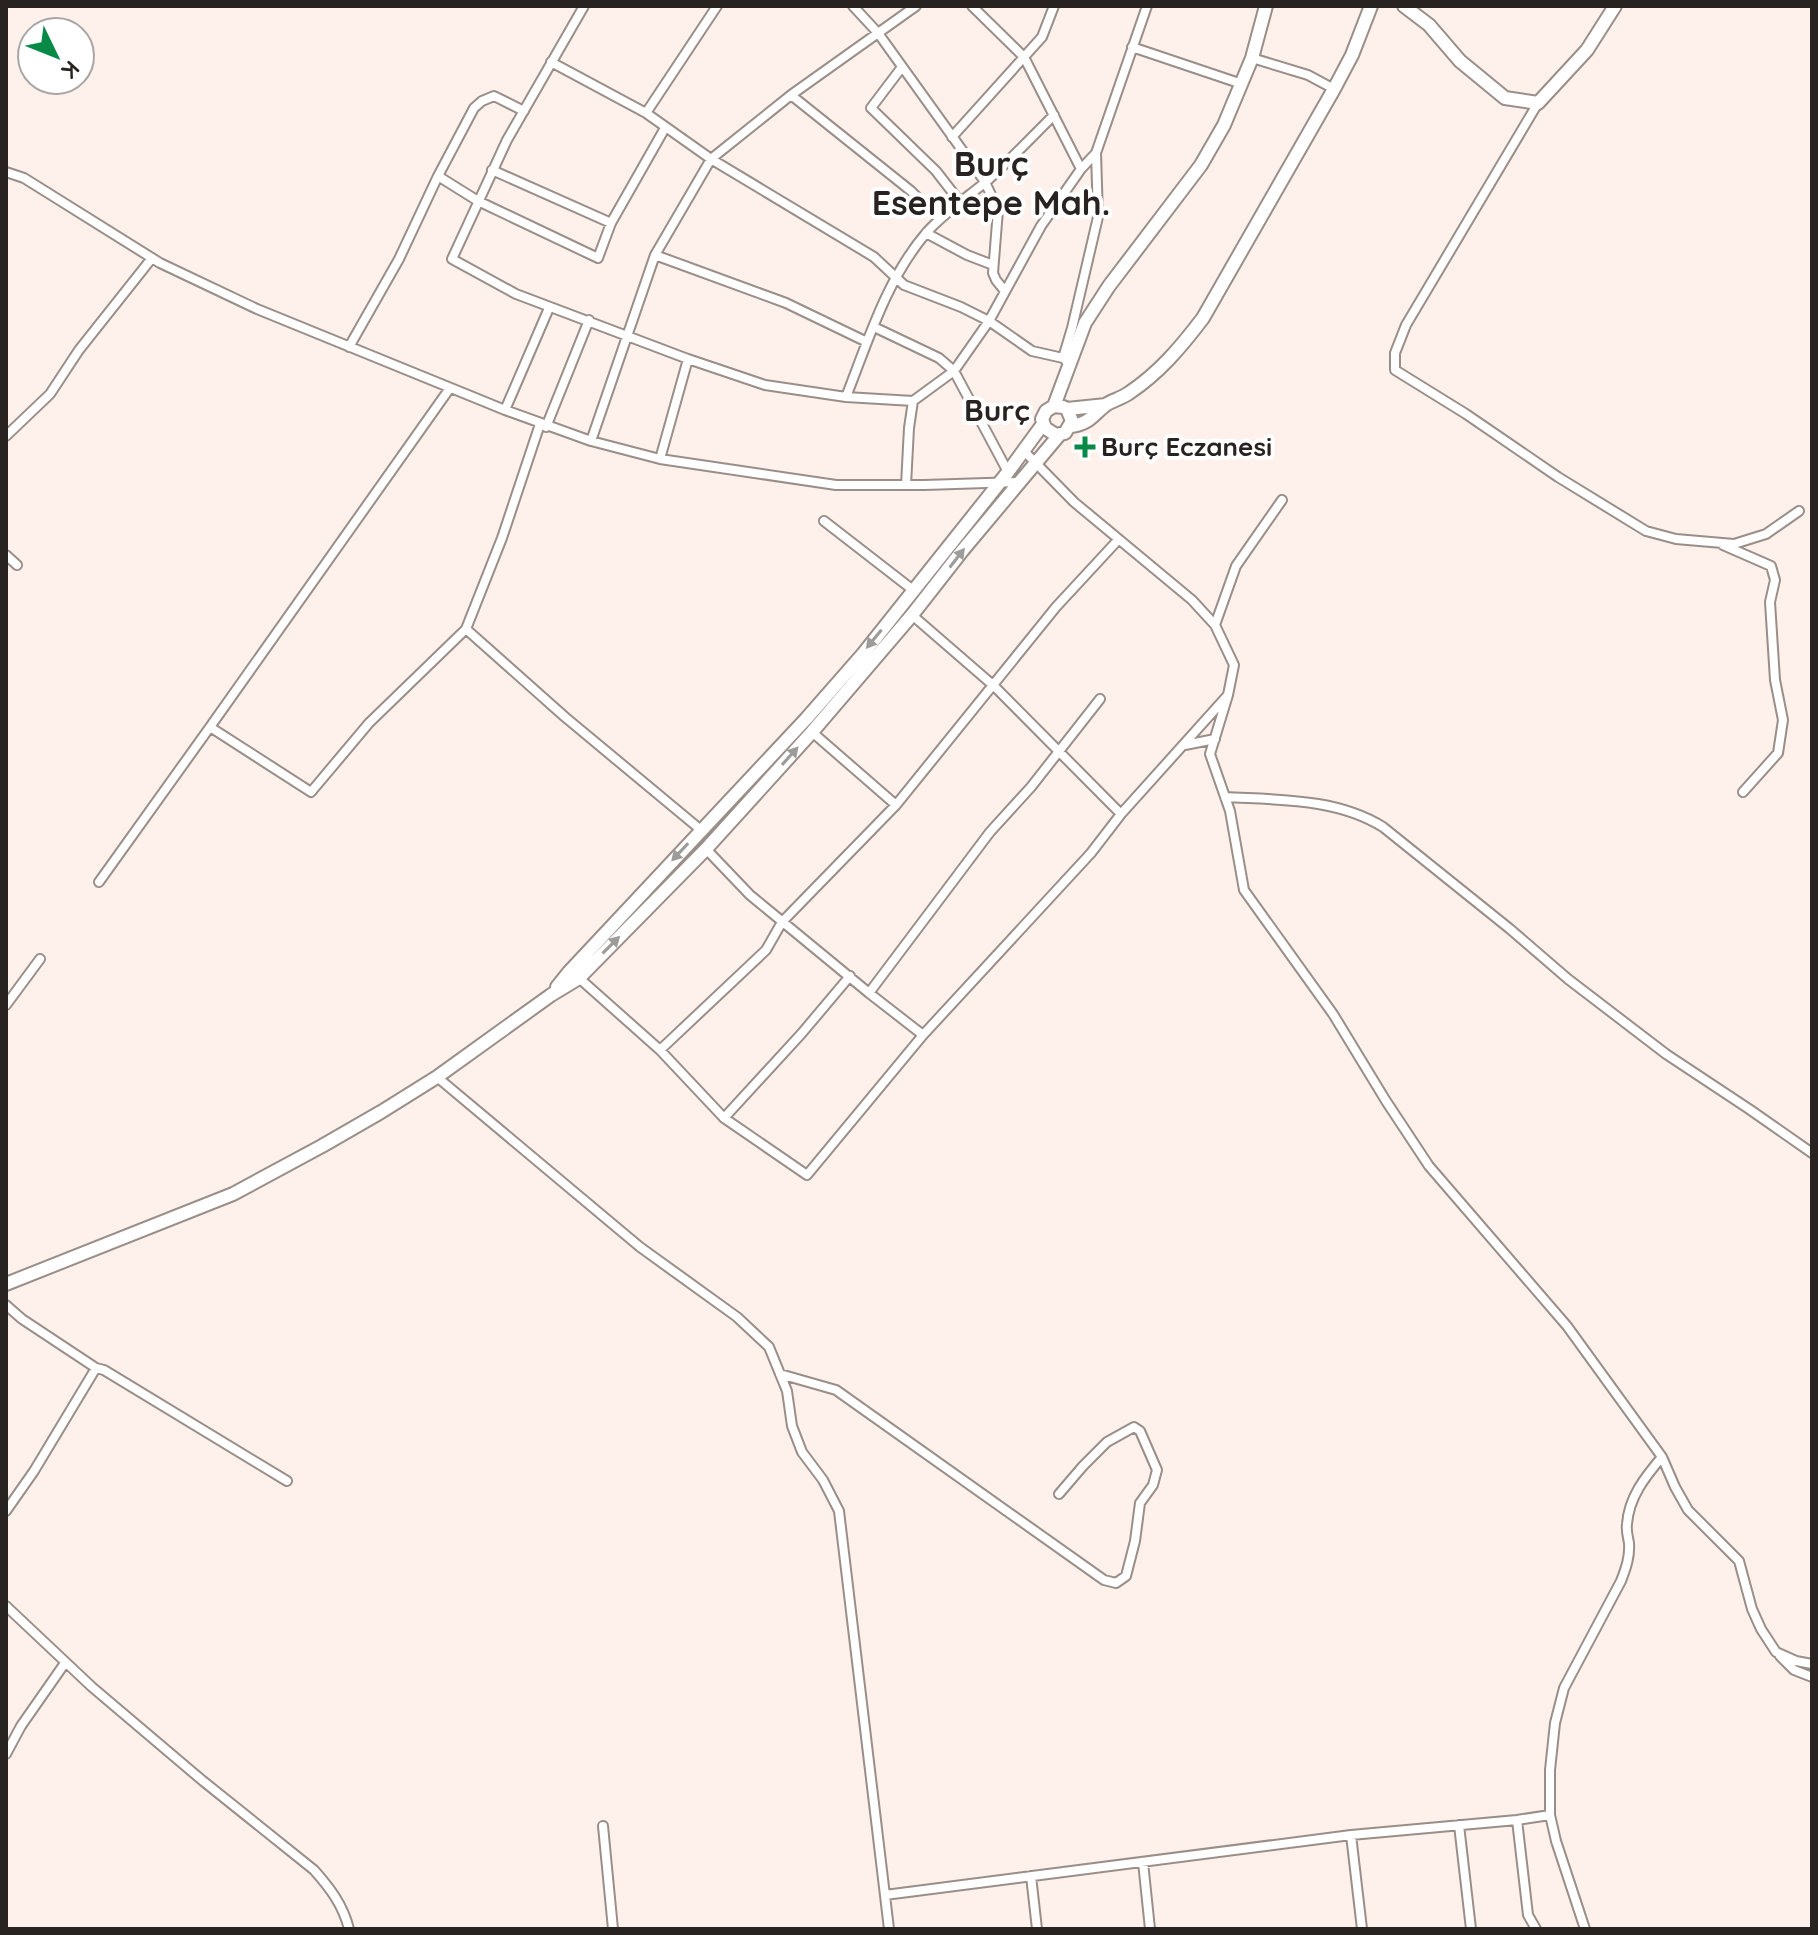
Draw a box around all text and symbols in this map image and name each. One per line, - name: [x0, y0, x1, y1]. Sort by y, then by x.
- north arrow: [16, 16, 96, 96]
- text: K: [55, 55, 86, 84]
- district label: Burç Esentepe Mah.: [872, 142, 1110, 224]
- district label: Burç: [964, 391, 1030, 429]
- place label: Burç Eczanesi: [1101, 430, 1272, 463]
- marker: Burç Eczanesi: [1076, 438, 1094, 456]
- one-way arrow: [948, 548, 965, 568]
- one-way arrow: [866, 629, 883, 649]
- one-way arrow: [780, 747, 798, 766]
- one-way arrow: [672, 843, 690, 862]
- one-way arrow: [601, 936, 620, 955]

